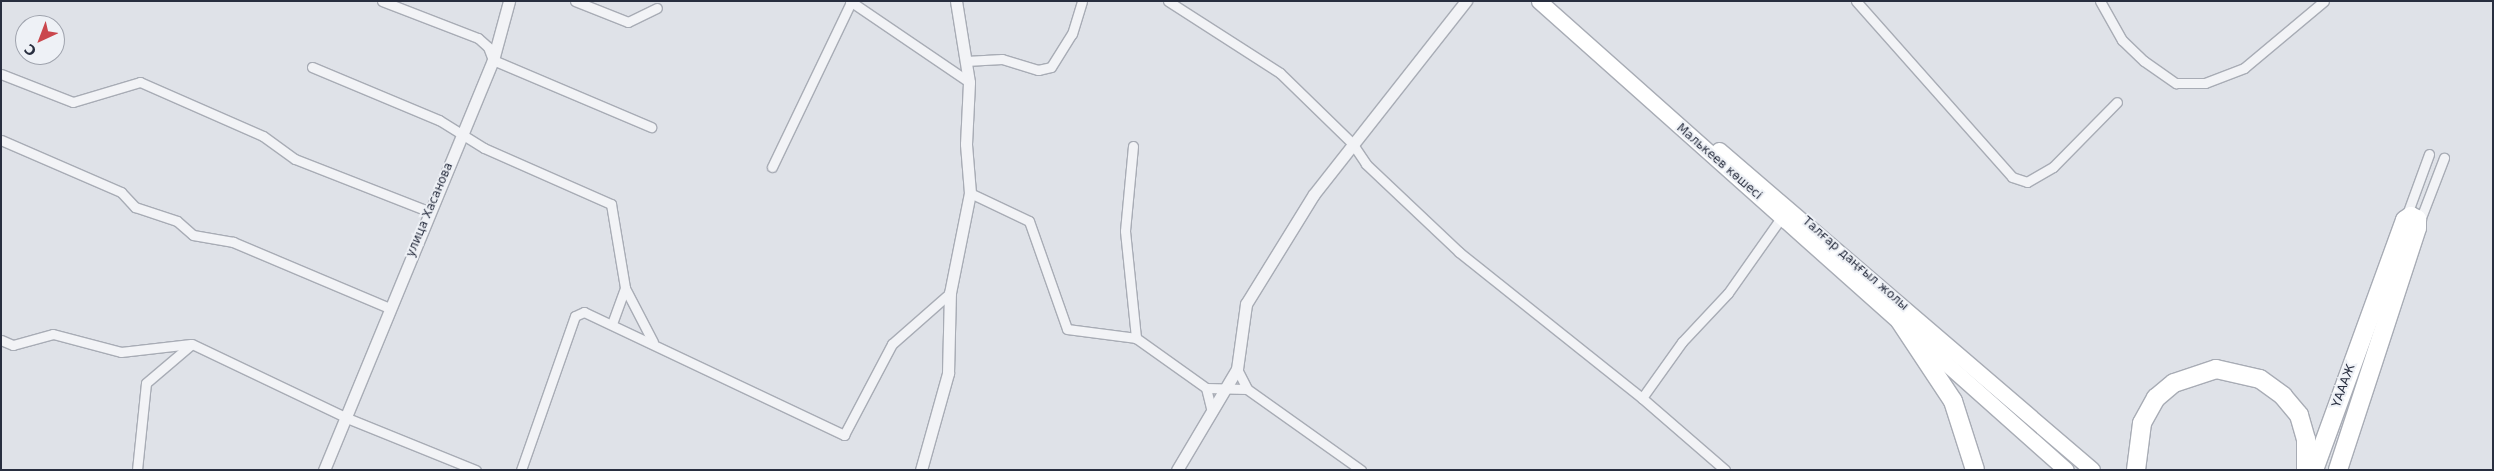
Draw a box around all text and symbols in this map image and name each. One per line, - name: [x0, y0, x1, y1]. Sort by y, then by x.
- north arrow: [15, 15, 65, 65]
- text: С: [21, 41, 40, 60]
- street label: Малькеев көшесі: [1673, 121, 1765, 203]
- street label: улица Хасанова: [404, 161, 456, 259]
- street label: Талғар даңғыл жолы: [1799, 214, 1911, 314]
- street label: ҮАААЖ: [2330, 362, 2358, 410]

